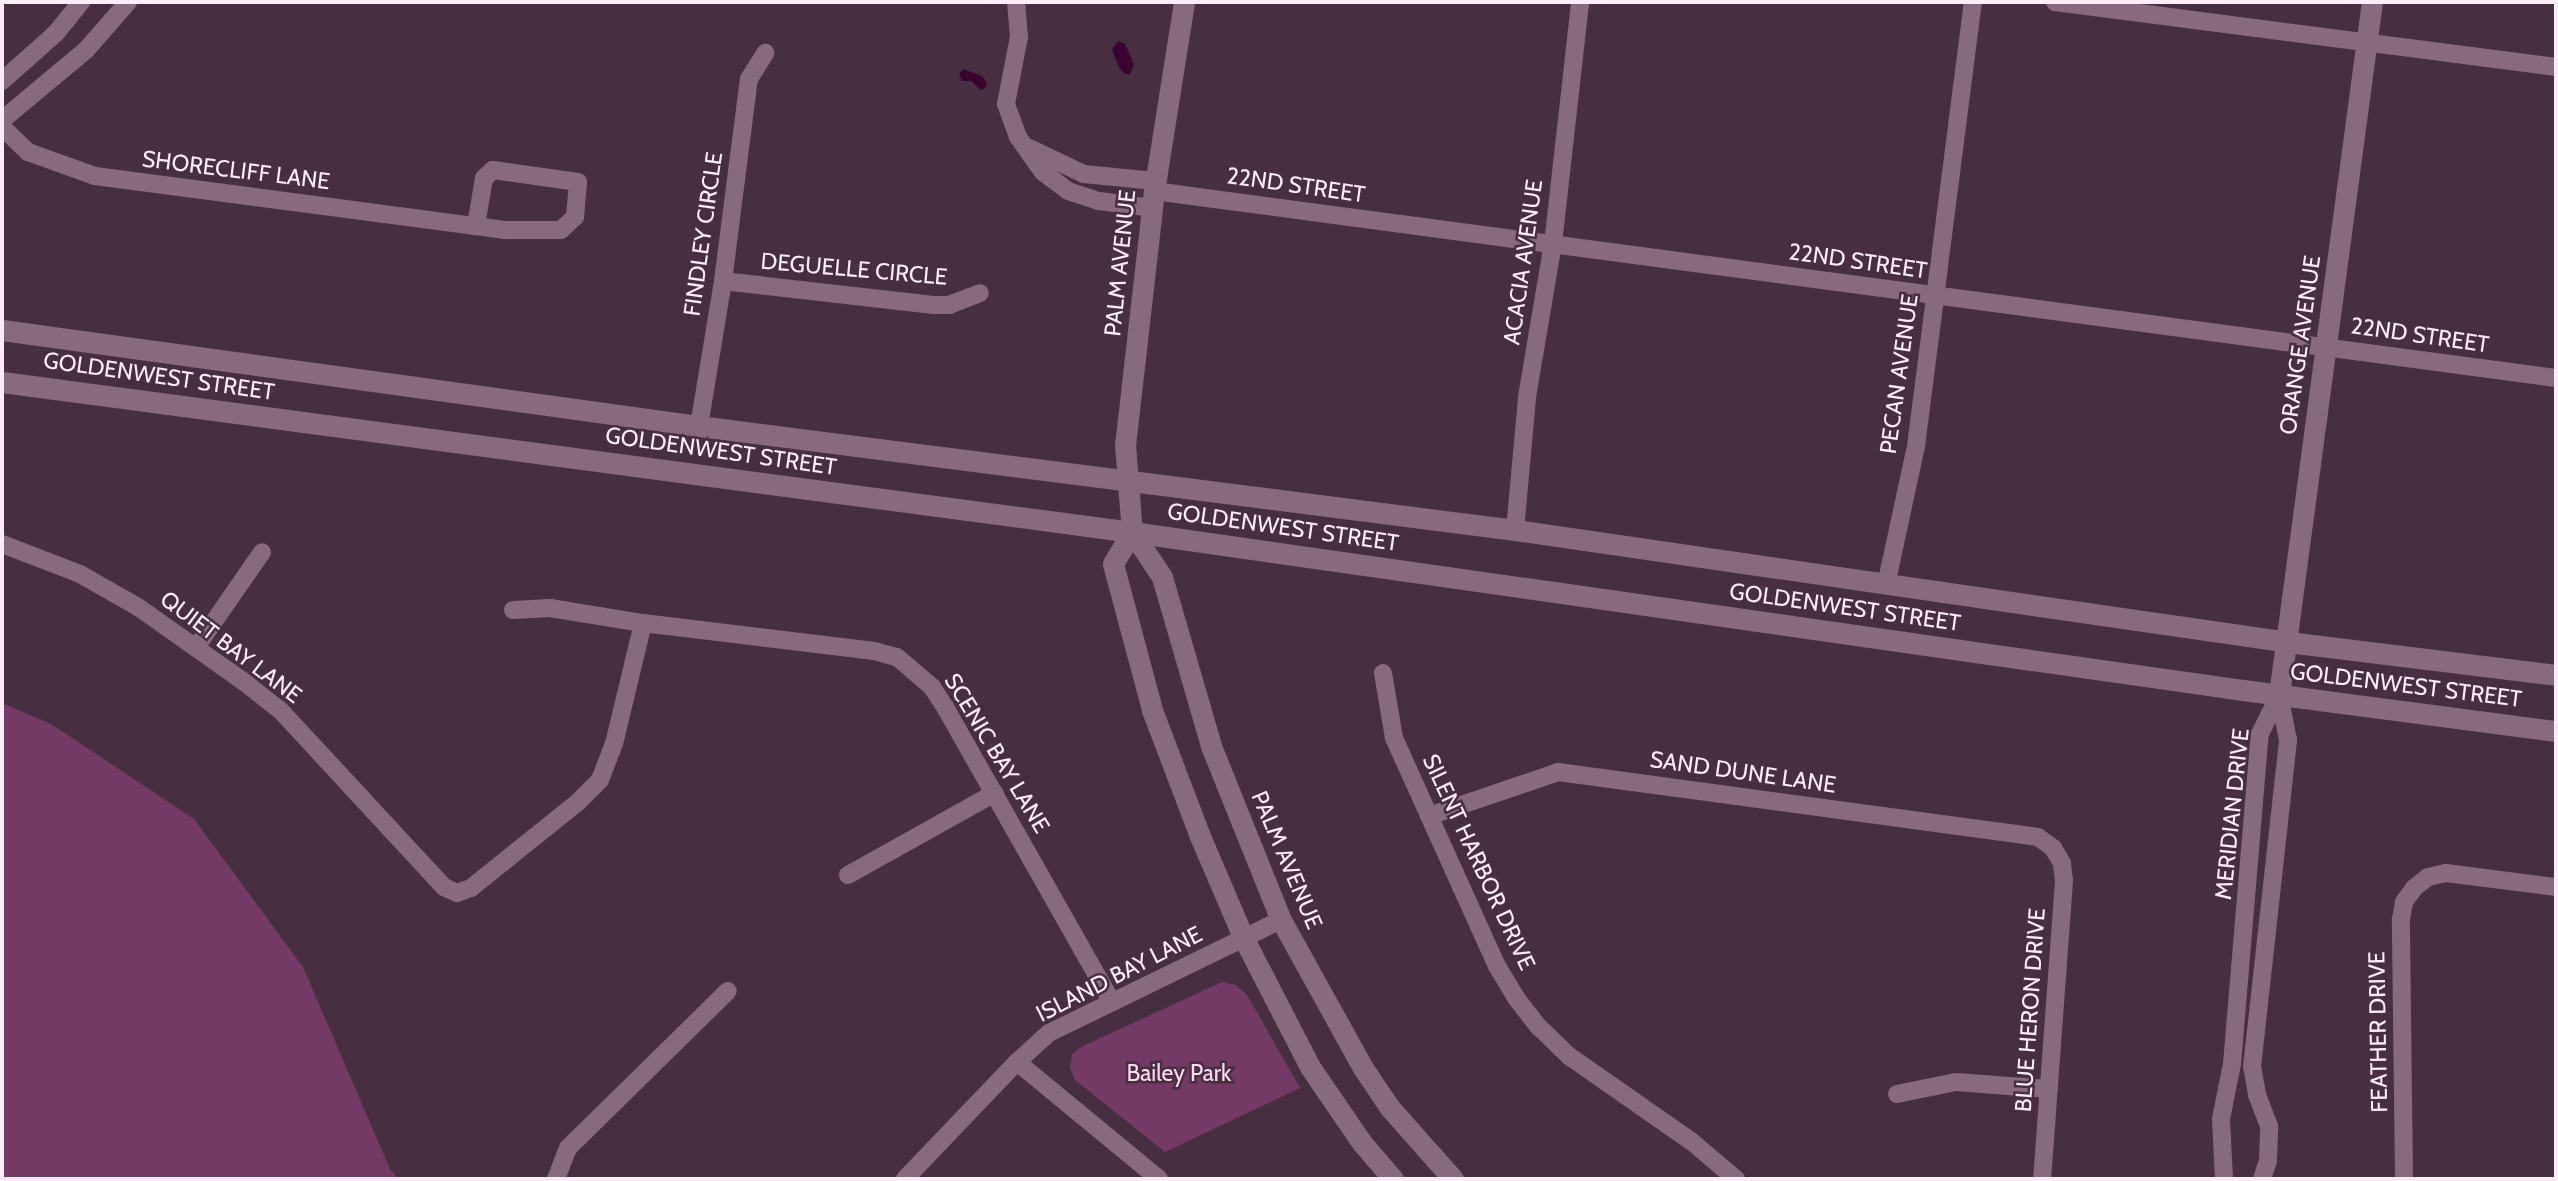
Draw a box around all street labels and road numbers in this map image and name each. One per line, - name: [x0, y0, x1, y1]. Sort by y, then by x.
- street label: SHORECLIFF LANE: [140, 145, 332, 195]
- street label: FINDLEY CIRCLE: [678, 150, 728, 318]
- street label: 22ND STREET: [1225, 162, 1367, 208]
- street label: ACACIA AVENUE: [1498, 178, 1548, 346]
- street label: PALM AVENUE: [1099, 188, 1141, 338]
- street label: 22ND STREET: [1787, 238, 1929, 284]
- street label: DEGUELLE CIRCLE: [759, 247, 949, 291]
- street label: ORANGE AVENUE: [2274, 254, 2326, 436]
- street label: PECAN AVENUE: [1874, 292, 1924, 456]
- street label: 22ND STREET: [2349, 312, 2491, 358]
- street label: GOLDENWEST STREET: [42, 346, 276, 406]
- street label: GOLDENWEST STREET: [604, 421, 838, 481]
- street label: GOLDENWEST STREET: [1166, 497, 1400, 557]
- street label: GOLDENWEST STREET: [1728, 577, 1962, 637]
- street label: QUIET BAY LANE: [155, 585, 307, 709]
- street label: GOLDENWEST STREET: [2289, 657, 2523, 713]
- street label: SCENIC BAY LANE: [939, 668, 1055, 838]
- street label: MERIDIAN DRIVE: [2209, 727, 2255, 901]
- street label: SAND DUNE LANE: [1648, 745, 1838, 799]
- street label: SILENT HARBOR DRIVE: [1417, 750, 1541, 974]
- street label: PALM AVENUE: [1246, 787, 1328, 933]
- street label: BLUE HERON DRIVE: [2009, 907, 2051, 1113]
- street label: ISLAND BAY LANE: [1032, 920, 1206, 1028]
- street label: FEATHER DRIVE: [2363, 951, 2393, 1113]

